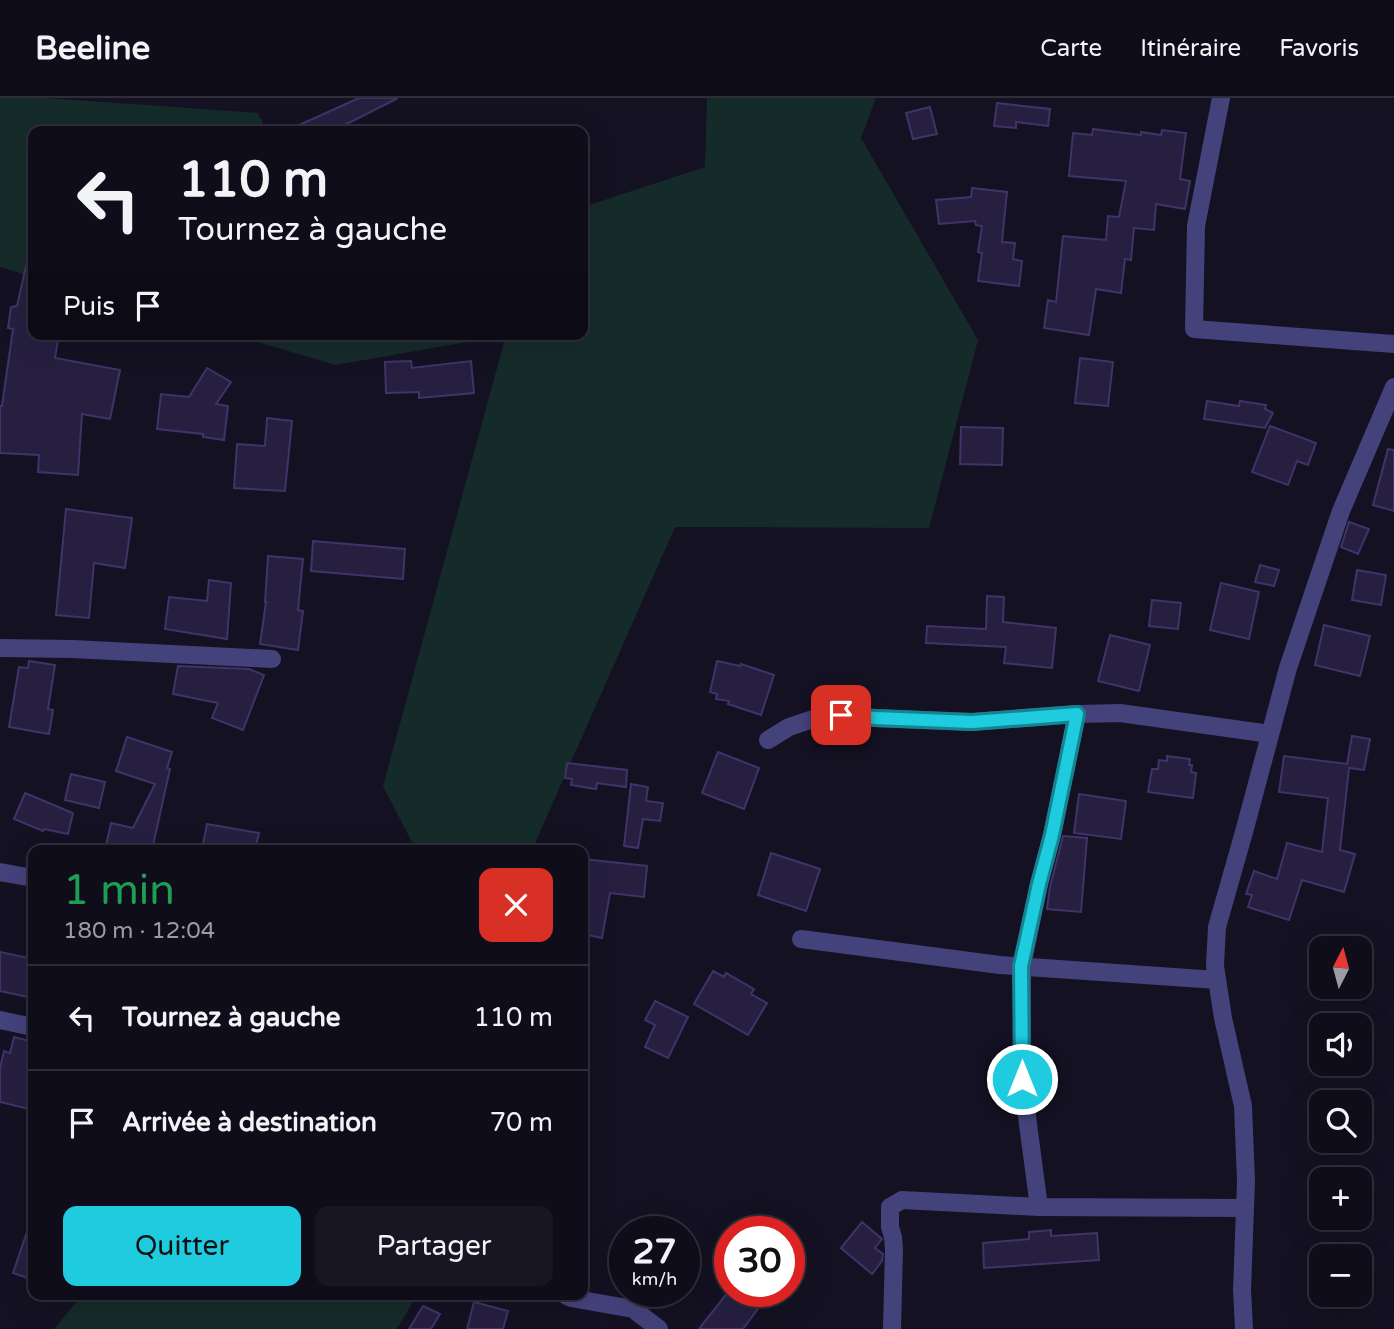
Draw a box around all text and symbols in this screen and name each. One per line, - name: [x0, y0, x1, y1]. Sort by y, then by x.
- text: Beeline: [35, 29, 150, 68]
- text: Carte: [1040, 34, 1102, 63]
- text: Itinéraire: [1140, 34, 1241, 63]
- text: Favoris: [1279, 34, 1359, 63]
- text: 110 m: [178, 151, 328, 210]
- icon: left: [63, 154, 154, 245]
- text: Tournez à gauche: [178, 211, 447, 249]
- icon: arrive: [129, 287, 167, 325]
- text: Puis: [63, 291, 115, 322]
- pin: [811, 685, 871, 745]
- icon: arrive: [822, 696, 860, 734]
- text: 1 min: [63, 865, 175, 916]
- button: close: [479, 868, 553, 942]
- text: 180 m · 12:04: [63, 917, 215, 945]
- north arrow: [1309, 936, 1372, 999]
- map controls: [1309, 936, 1372, 1307]
- icon: left: [63, 999, 101, 1037]
- text: Tournez à gauche: [122, 1002, 341, 1033]
- text: 110 m: [473, 1002, 553, 1033]
- button: sound: [1309, 1013, 1372, 1076]
- position arrow: [985, 1042, 1059, 1116]
- button: search: [1309, 1090, 1372, 1153]
- icon: arrive: [63, 1104, 101, 1142]
- text: Arrivée à destination: [122, 1107, 377, 1138]
- text: 70 m: [490, 1107, 553, 1138]
- button: +: [1309, 1167, 1372, 1230]
- button: Quitter: [63, 1206, 301, 1286]
- button: Partager: [315, 1206, 553, 1286]
- speed limit sign: 30: [714, 1216, 805, 1307]
- text: 27: [633, 1231, 676, 1273]
- button: −: [1309, 1244, 1372, 1307]
- text: km/h: [632, 1268, 677, 1290]

